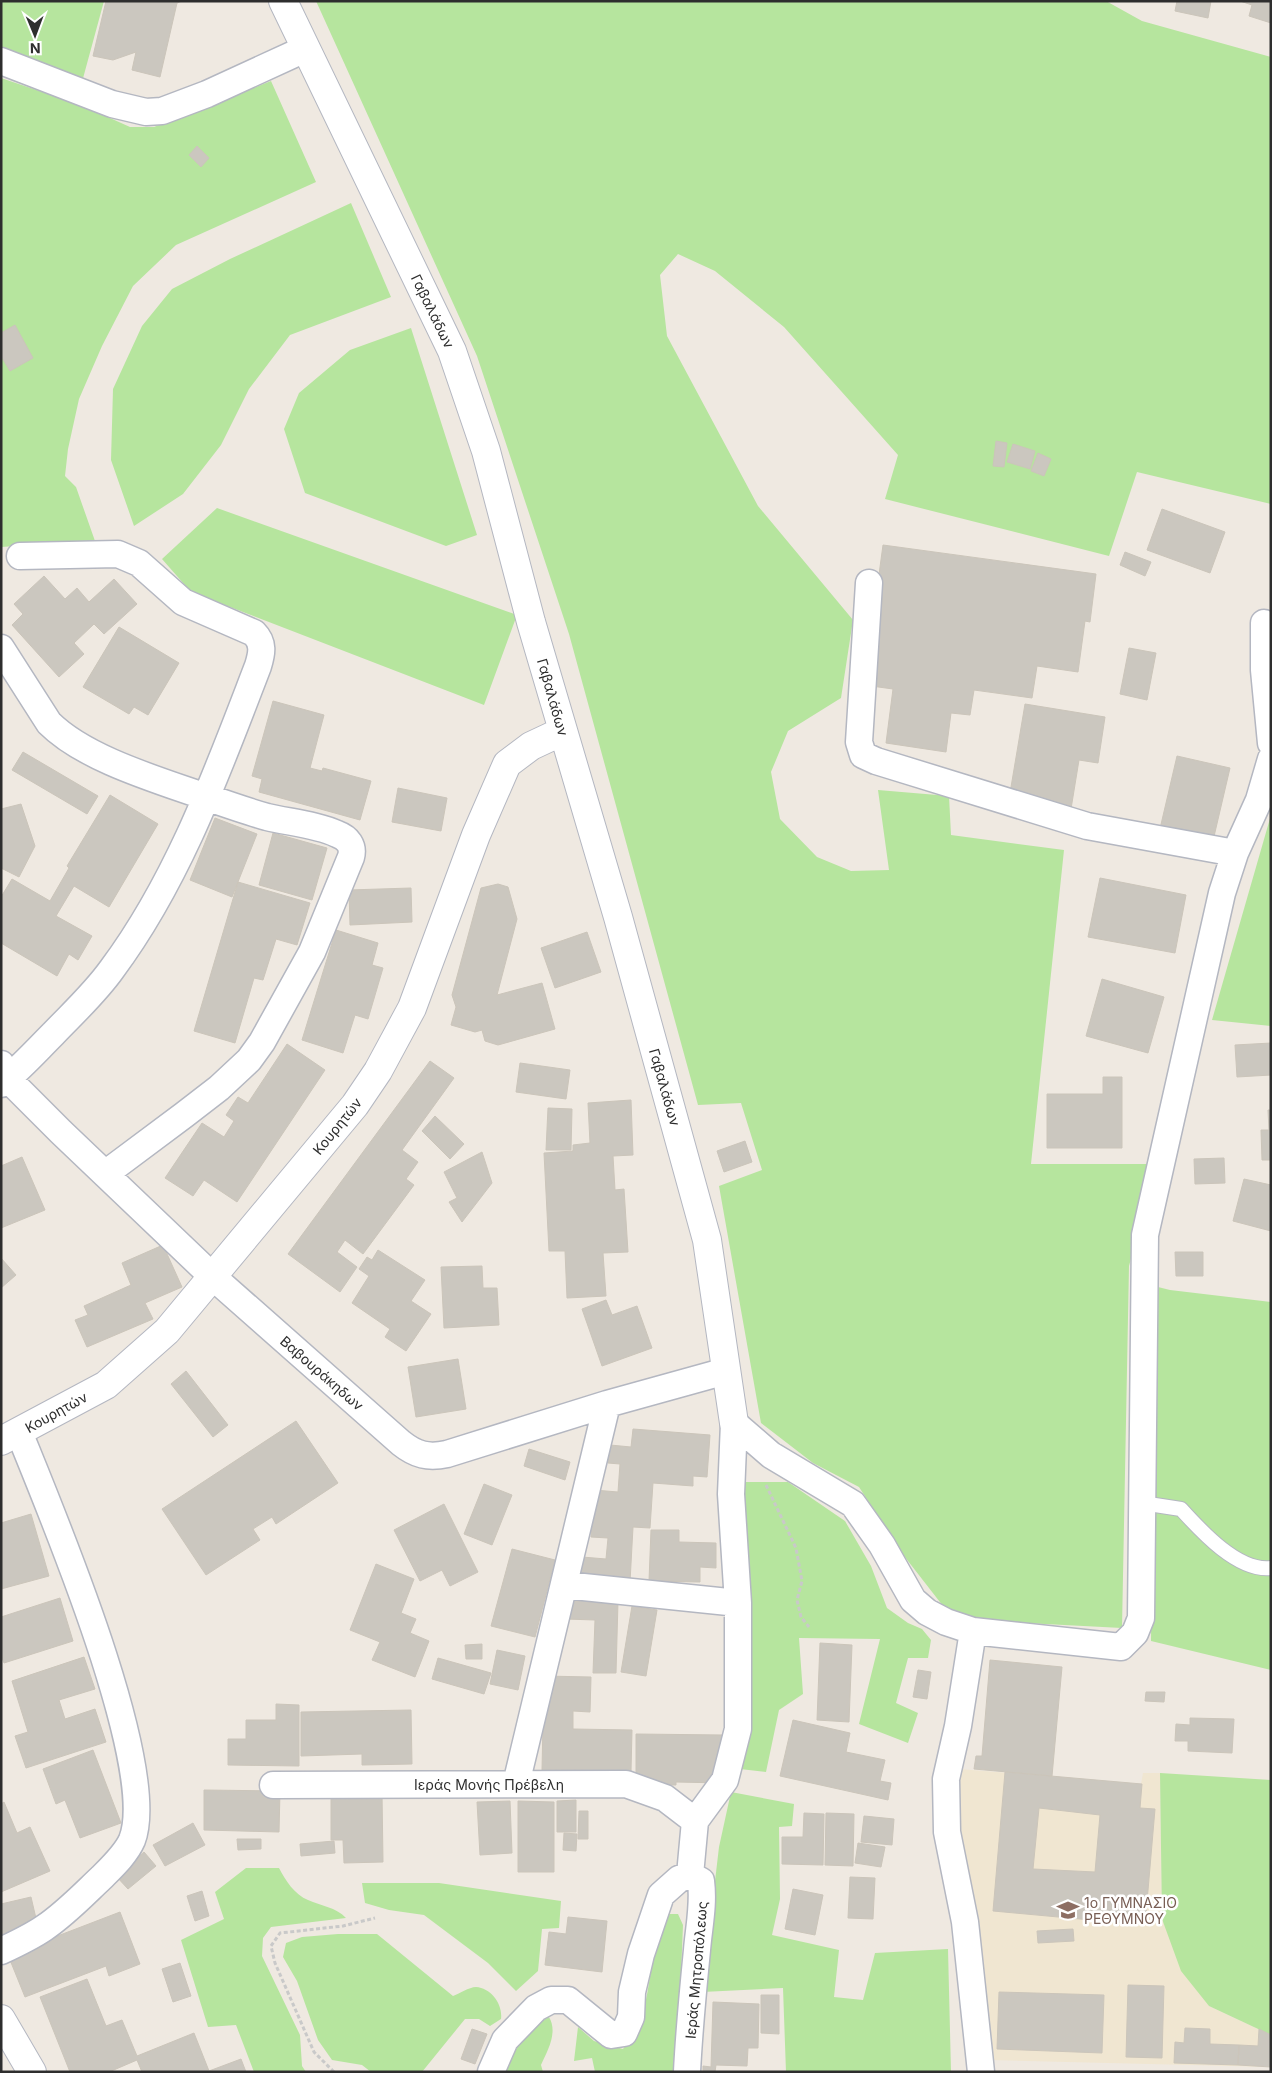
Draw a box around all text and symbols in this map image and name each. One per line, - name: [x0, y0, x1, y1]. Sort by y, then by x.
- north arrow: [10, 10, 60, 60]
- text: N: [30, 40, 41, 57]
- street label: Γαβαλάδων: [408, 271, 458, 351]
- street label: Γαβαλάδων: [534, 656, 572, 738]
- street label: Γαβαλάδων: [646, 1046, 684, 1128]
- street label: Κουρητών: [309, 1094, 365, 1158]
- street label: Βαβουράκηδων: [277, 1332, 367, 1414]
- street label: Κουρητών: [22, 1388, 90, 1436]
- street label: Ιεράς Μονής Πρέβελη: [414, 1776, 564, 1793]
- place label: 1ο ΓΥΜΝΑΣΙΟ ΡΕΘΥΜΝΟΥ: [1084, 1894, 1177, 1927]
- school or university icon: 1ο ΓΥΜΝΑΣΙΟ ΡΕΘΥΜΝΟΥ: [1055, 1897, 1081, 1923]
- street label: Ιεράς Μητροπόλεως: [682, 1900, 710, 2040]

